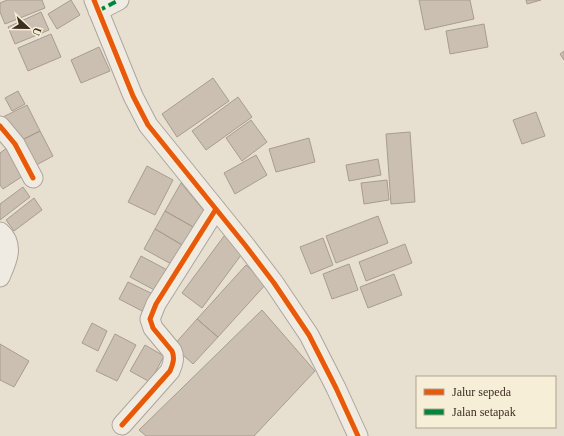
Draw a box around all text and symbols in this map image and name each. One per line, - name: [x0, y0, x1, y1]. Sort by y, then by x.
- north arrow: [8, 8, 48, 48]
- text: U: [30, 26, 44, 38]
- legend: [416, 376, 556, 428]
- text: Jalur sepeda: [452, 385, 512, 399]
- text: Jalan setapak: [452, 405, 516, 419]

